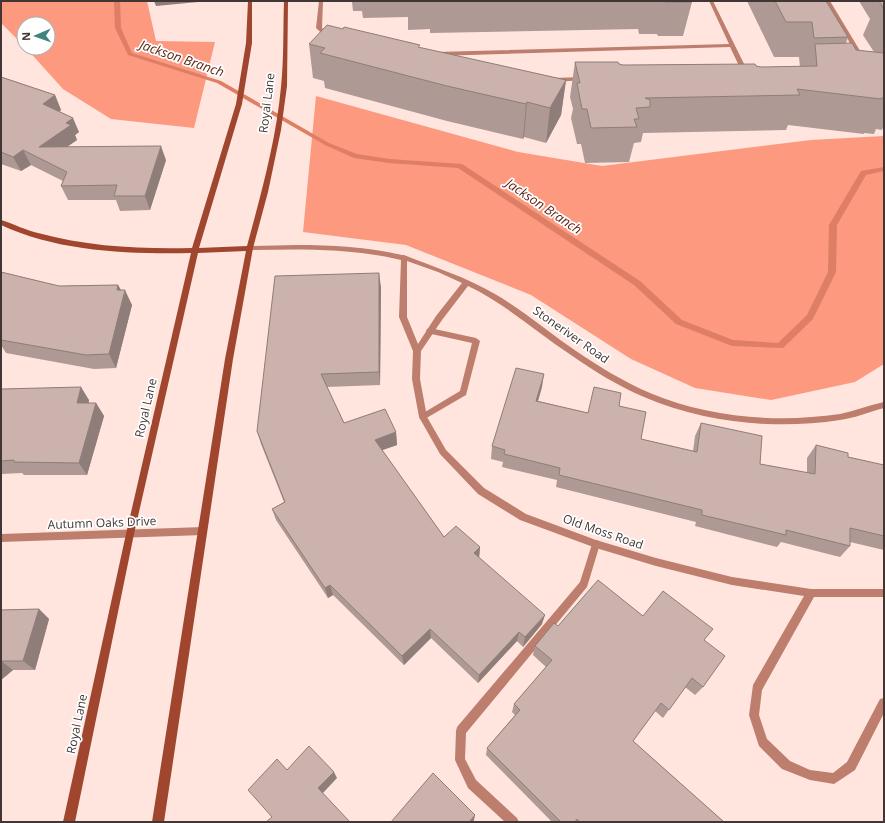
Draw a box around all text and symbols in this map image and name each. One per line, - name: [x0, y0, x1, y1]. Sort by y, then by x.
- north arrow: [16, 16, 56, 56]
- text: N: [18, 32, 33, 41]
- water label: Jackson Branch: [135, 34, 227, 81]
- street label: Royal Lane: [254, 72, 279, 134]
- water label: Jackson Branch: [500, 172, 586, 238]
- street label: Stoneriver Road: [530, 302, 613, 367]
- street label: Royal Lane: [130, 376, 161, 439]
- street label: Old Moss Road: [561, 510, 646, 553]
- street label: Autumn Oaks Drive: [47, 512, 157, 533]
- street label: Royal Lane: [62, 692, 91, 755]

